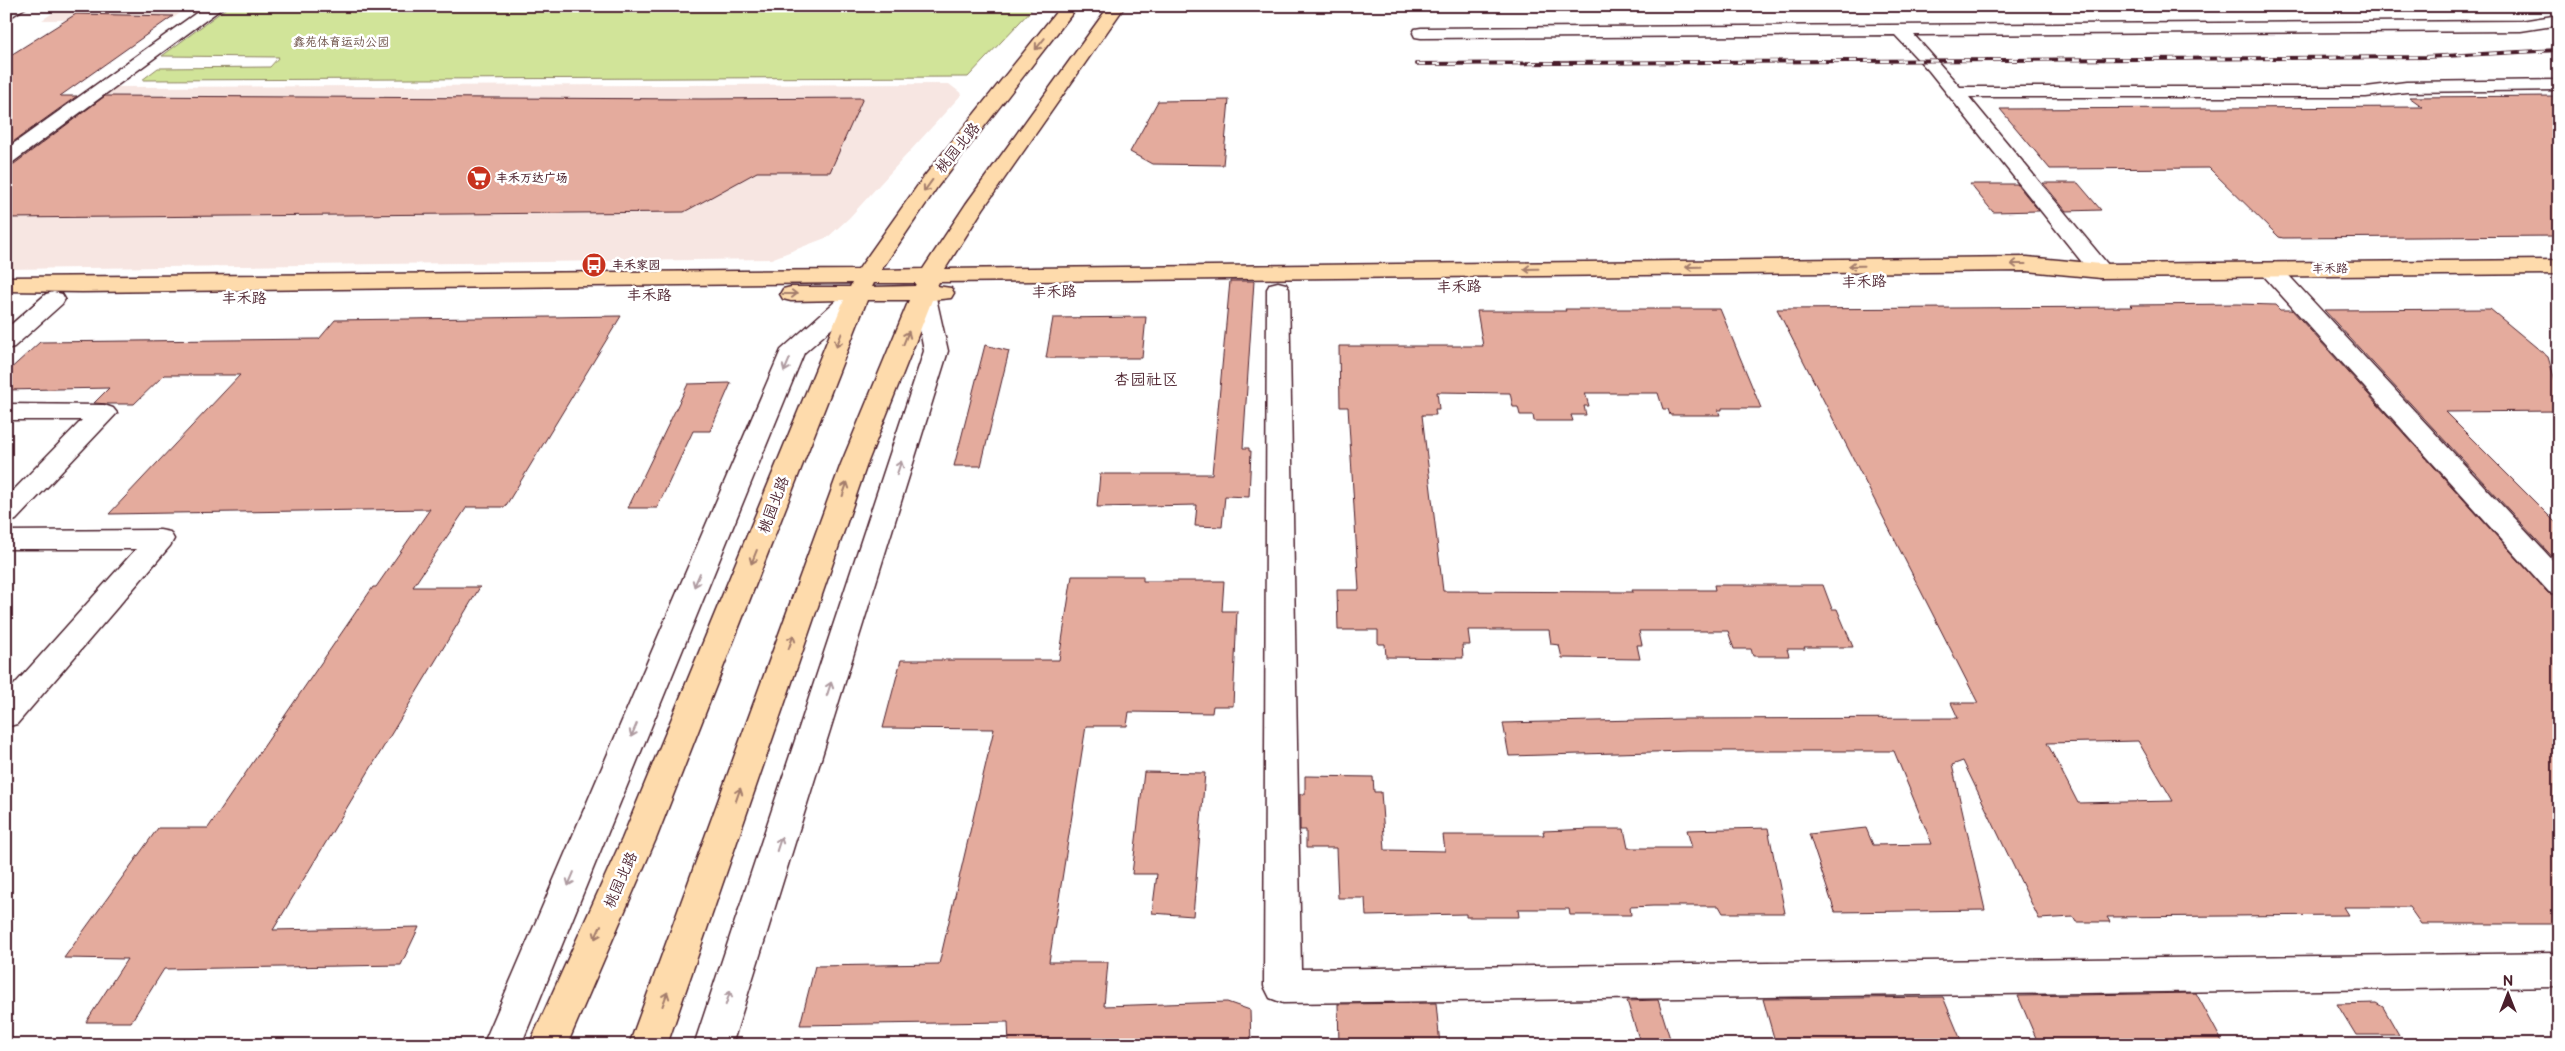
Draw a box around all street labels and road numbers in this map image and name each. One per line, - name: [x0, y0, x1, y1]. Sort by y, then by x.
- street label: 桃园北路: [932, 119, 984, 177]
- street label: 丰禾路: [2312, 261, 2348, 277]
- street label: 丰禾路: [1841, 272, 1887, 292]
- street label: 丰禾路: [1436, 277, 1482, 297]
- street label: 丰禾路: [1031, 282, 1077, 302]
- street label: 丰禾路: [626, 286, 672, 305]
- street label: 丰禾路: [221, 289, 267, 308]
- street label: 桃园北路: [754, 474, 794, 536]
- street label: 桃园北路: [600, 849, 642, 911]

